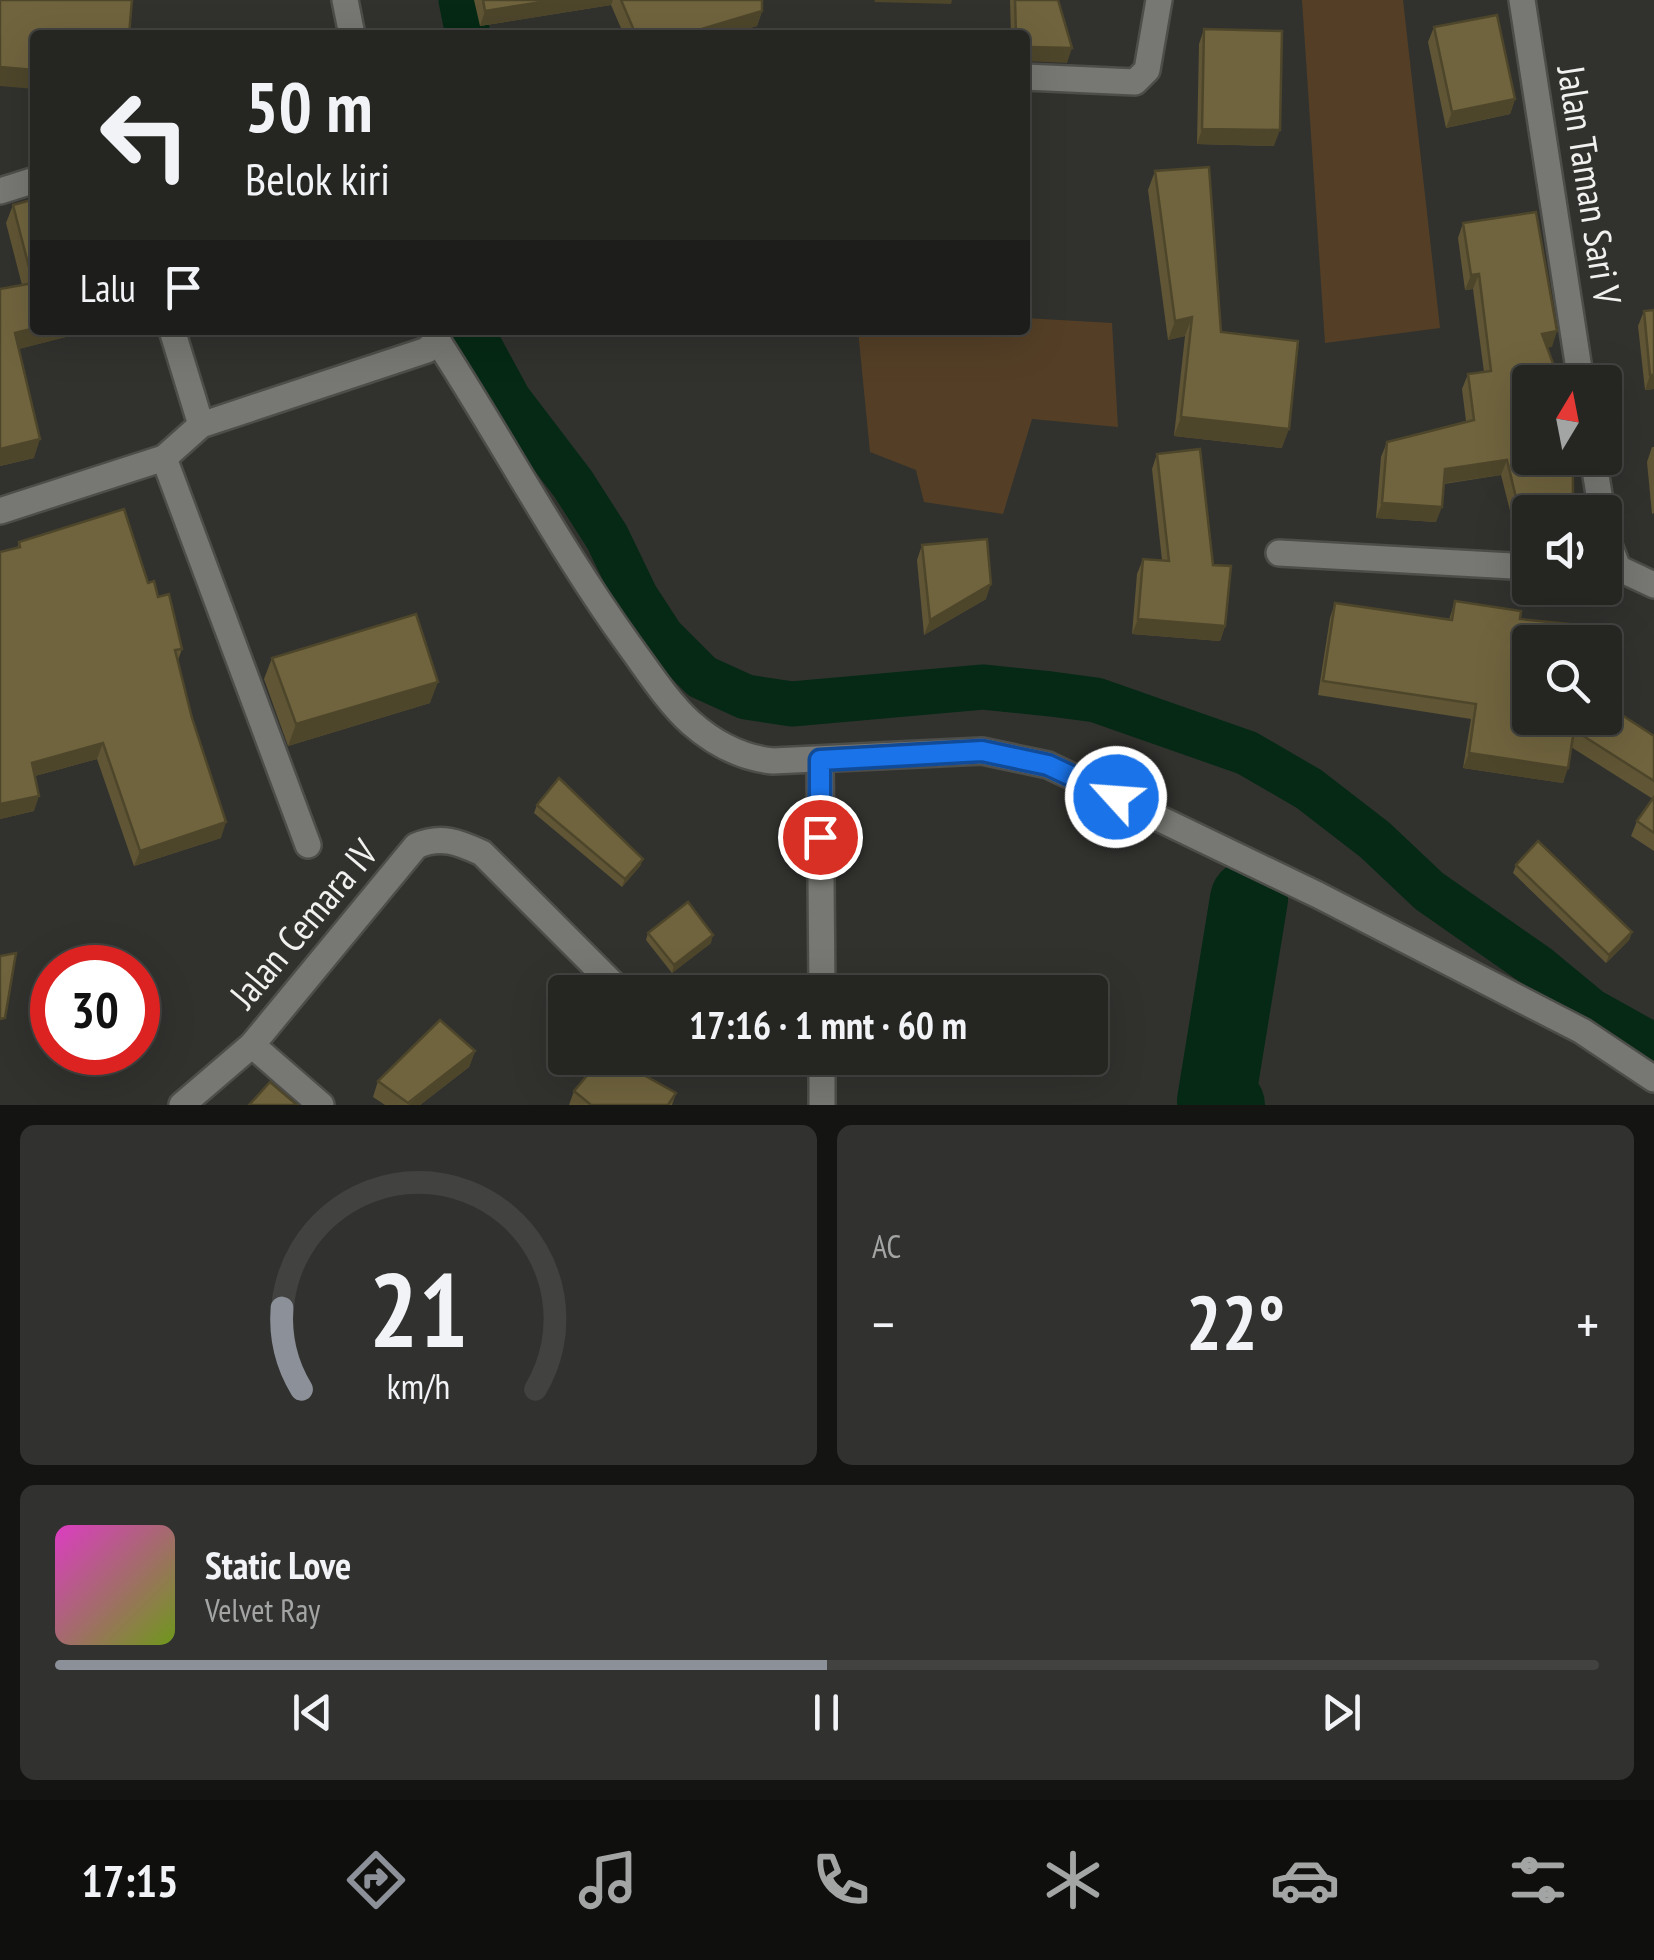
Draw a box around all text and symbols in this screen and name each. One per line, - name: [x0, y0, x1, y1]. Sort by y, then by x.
- text: 50 m: [245, 61, 373, 151]
- street label: Jalan Taman Sari V: [1547, 61, 1634, 308]
- icon: left: [80, 70, 210, 200]
- text: Belok kiri: [245, 149, 390, 207]
- icon: arrive: [156, 260, 211, 315]
- text: Lalu: [80, 263, 136, 312]
- north arrow: [1512, 365, 1622, 475]
- map controls: [1512, 365, 1622, 735]
- button: sound: [1512, 495, 1622, 605]
- button: search: [1512, 625, 1622, 735]
- position arrow: [1064, 745, 1168, 849]
- pin: [778, 795, 863, 880]
- icon: arrive: [793, 810, 848, 865]
- street label: Jalan Cemara IV: [217, 828, 388, 1018]
- speed limit sign: 30: [30, 945, 160, 1075]
- text: 17:16 · 1 mnt · 60 m: [689, 1000, 967, 1049]
- text: AC: [872, 1225, 901, 1267]
- text: 21: [369, 1241, 468, 1376]
- text: 22°: [1186, 1274, 1285, 1371]
- text: −: [872, 1288, 895, 1359]
- text: +: [1576, 1288, 1599, 1359]
- text: km/h: [387, 1363, 450, 1409]
- text: Static Love: [205, 1540, 351, 1589]
- text: Velvet Ray: [205, 1589, 320, 1631]
- icon: previous: [285, 1685, 340, 1740]
- icon: pause: [799, 1685, 854, 1740]
- icon: next: [1314, 1685, 1369, 1740]
- icon: directions: [341, 1845, 411, 1915]
- icon: music: [573, 1845, 643, 1915]
- icon: phone: [806, 1845, 876, 1915]
- icon: climate: [1038, 1845, 1108, 1915]
- icon: car: [1270, 1845, 1340, 1915]
- icon: filters: [1503, 1845, 1573, 1915]
- text: 17:15: [81, 1851, 179, 1909]

